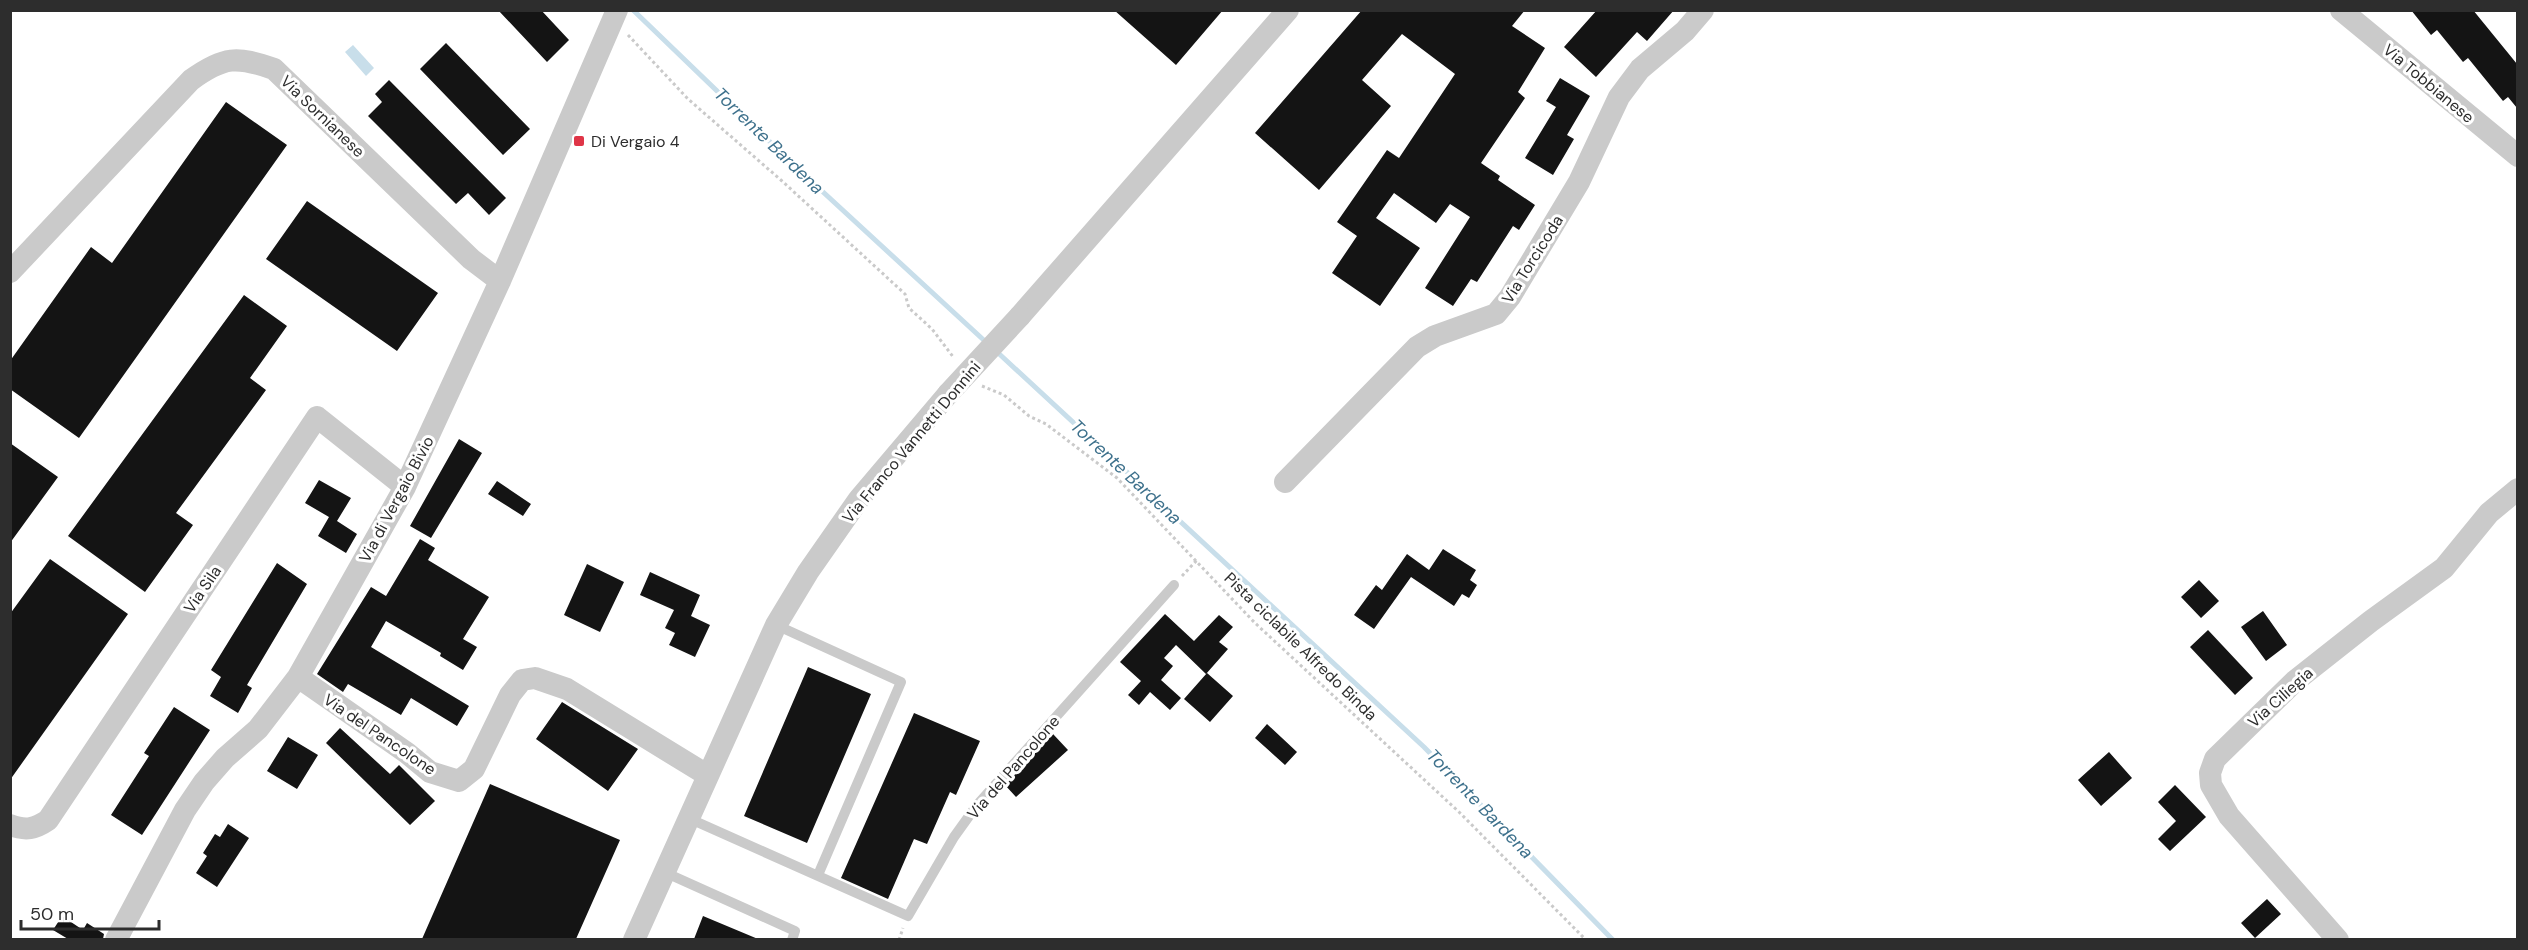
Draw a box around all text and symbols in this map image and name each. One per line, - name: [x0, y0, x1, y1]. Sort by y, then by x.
- street label: Via Tobbianese: [2379, 39, 2479, 128]
- street label: Via Sornianese: [276, 71, 369, 162]
- water label: Torrente Bardena: [709, 82, 829, 200]
- place label: Di Vergaio 4: [591, 131, 680, 152]
- marker: Di Vergaio 4: [572, 134, 586, 148]
- street label: Via Torcicoda: [1497, 211, 1568, 307]
- street label: Via Franco Vannetti Donnini: [838, 357, 985, 528]
- water label: Torrente Bardena: [1065, 414, 1187, 530]
- street label: Via di Vergaio Bivio: [354, 432, 439, 566]
- street label: Via Sila: [179, 561, 226, 617]
- street label: Pista ciclabile Alfredo Binda: [1220, 568, 1382, 725]
- street label: Via Ciliegia: [2243, 663, 2317, 732]
- street label: Via del Pancolone: [319, 689, 440, 780]
- street label: Via del Pancolone: [962, 711, 1064, 824]
- water label: Torrente Bardena: [1421, 744, 1539, 864]
- scale bar: [21, 893, 159, 931]
- text: 50 m: [30, 902, 74, 926]

